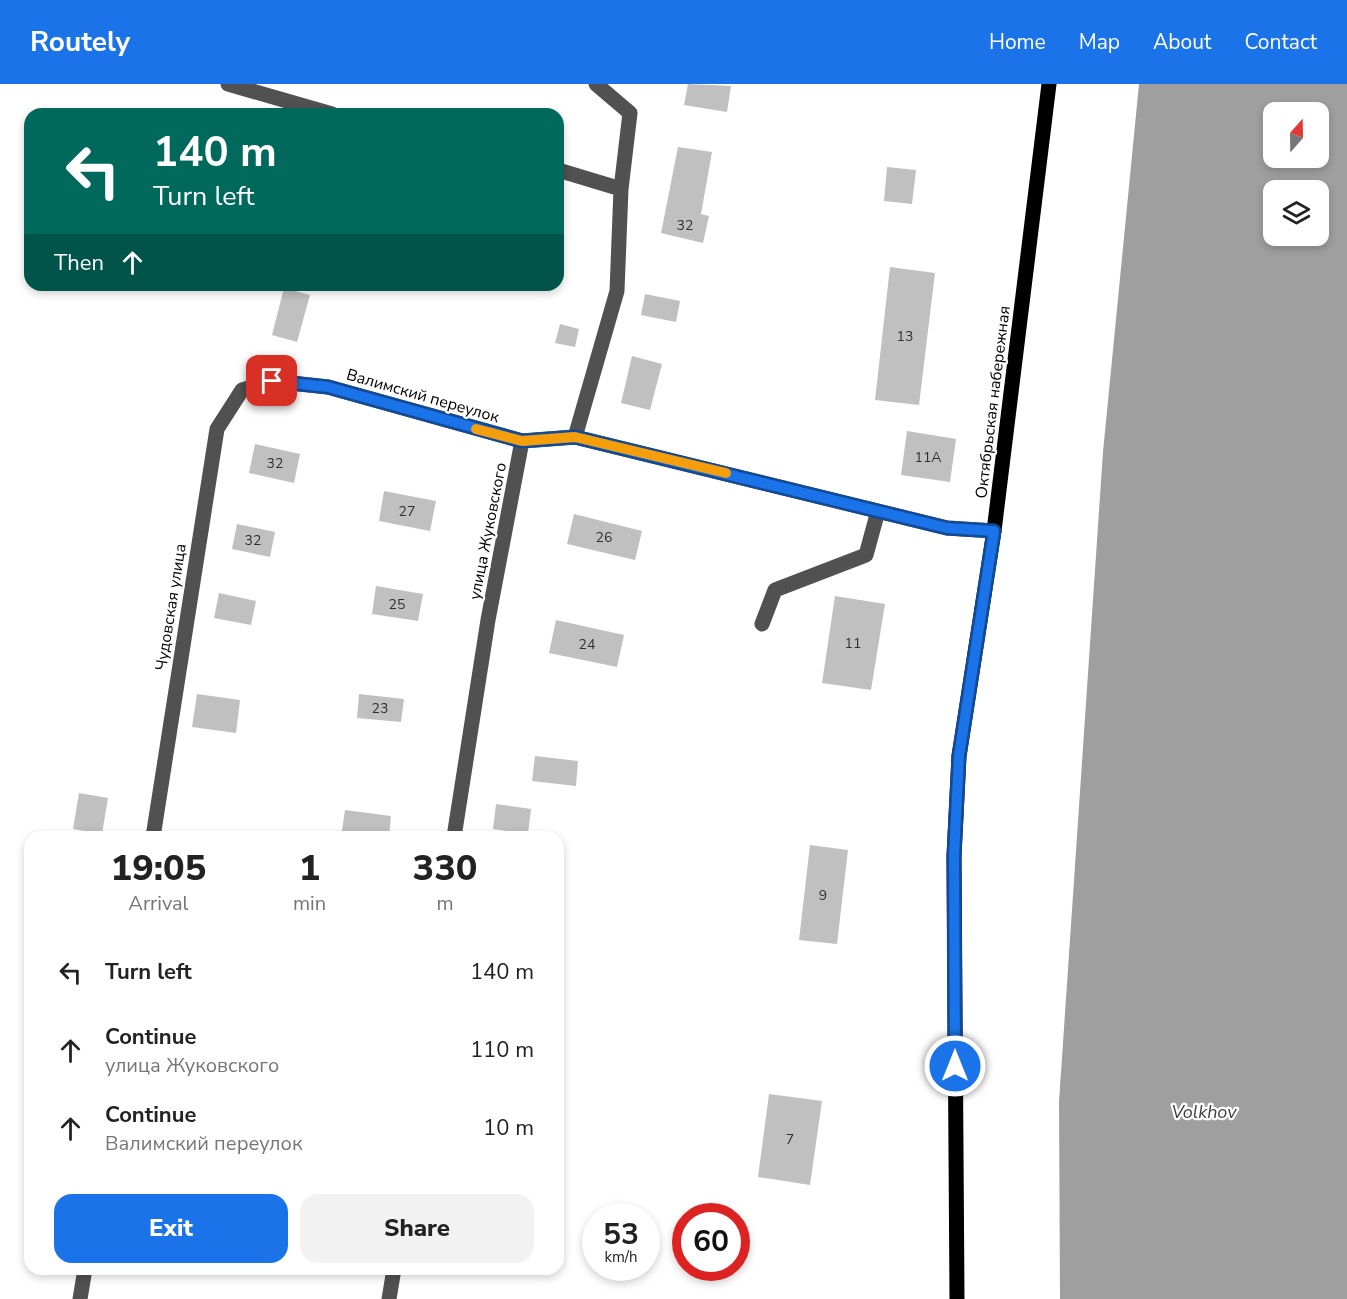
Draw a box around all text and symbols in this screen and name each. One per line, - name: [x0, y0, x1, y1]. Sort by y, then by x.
- text: Routely: [30, 23, 130, 61]
- text: Home: [989, 28, 1046, 56]
- text: Map: [1079, 28, 1120, 56]
- text: About: [1153, 28, 1211, 56]
- text: Contact: [1244, 28, 1317, 56]
- north arrow: [1263, 102, 1329, 168]
- map controls: [1263, 102, 1329, 246]
- text: 140 m: [153, 124, 277, 181]
- icon: left: [54, 132, 132, 210]
- text: Turn left: [153, 178, 254, 215]
- button: layers: [1263, 180, 1329, 246]
- house number: 32: [677, 216, 693, 235]
- icon: ahead: [116, 246, 149, 279]
- text: Then: [54, 248, 104, 278]
- street label: Октябрьская набережная: [970, 304, 1016, 500]
- house number: 13: [897, 327, 913, 346]
- pin: [246, 355, 297, 406]
- icon: arrive: [255, 364, 288, 397]
- street label: Валимский переулок: [344, 364, 502, 428]
- house number: 11А: [914, 448, 942, 467]
- house number: 32: [267, 454, 283, 473]
- street label: улица Жуковского: [464, 461, 512, 602]
- house number: 27: [399, 502, 415, 521]
- house number: 26: [596, 528, 612, 547]
- house number: 32: [245, 531, 261, 550]
- street label: Чудовская улица: [150, 542, 192, 672]
- house number: 25: [389, 595, 405, 614]
- house number: 11: [845, 634, 861, 653]
- house number: 24: [579, 635, 595, 654]
- house number: 23: [372, 699, 388, 718]
- text: 19:05: [111, 844, 206, 893]
- text: 1: [299, 844, 320, 893]
- text: 330: [413, 844, 477, 893]
- house number: 9: [819, 886, 827, 905]
- text: Arrival: [128, 890, 189, 917]
- text: min: [293, 890, 326, 917]
- text: m: [436, 890, 454, 917]
- icon: left: [54, 956, 87, 989]
- text: Turn left: [105, 957, 192, 987]
- text: 140 m: [470, 957, 534, 987]
- text: Continue: [105, 1022, 196, 1052]
- icon: ahead: [54, 1034, 87, 1067]
- position arrow: [923, 1034, 987, 1098]
- text: 110 m: [470, 1035, 534, 1065]
- text: улица Жуковского: [105, 1052, 279, 1079]
- text: Continue: [105, 1100, 196, 1130]
- water label: Volkhov: [1171, 1100, 1237, 1124]
- icon: ahead: [54, 1112, 87, 1145]
- text: 10 m: [483, 1113, 534, 1143]
- text: Валимский переулок: [105, 1130, 302, 1157]
- house number: 7: [786, 1130, 794, 1149]
- button: Exit: [54, 1194, 288, 1263]
- button: Share: [300, 1194, 534, 1263]
- speed limit sign: 60: [672, 1203, 750, 1281]
- text: 53: [603, 1214, 639, 1255]
- text: km/h: [604, 1247, 638, 1267]

